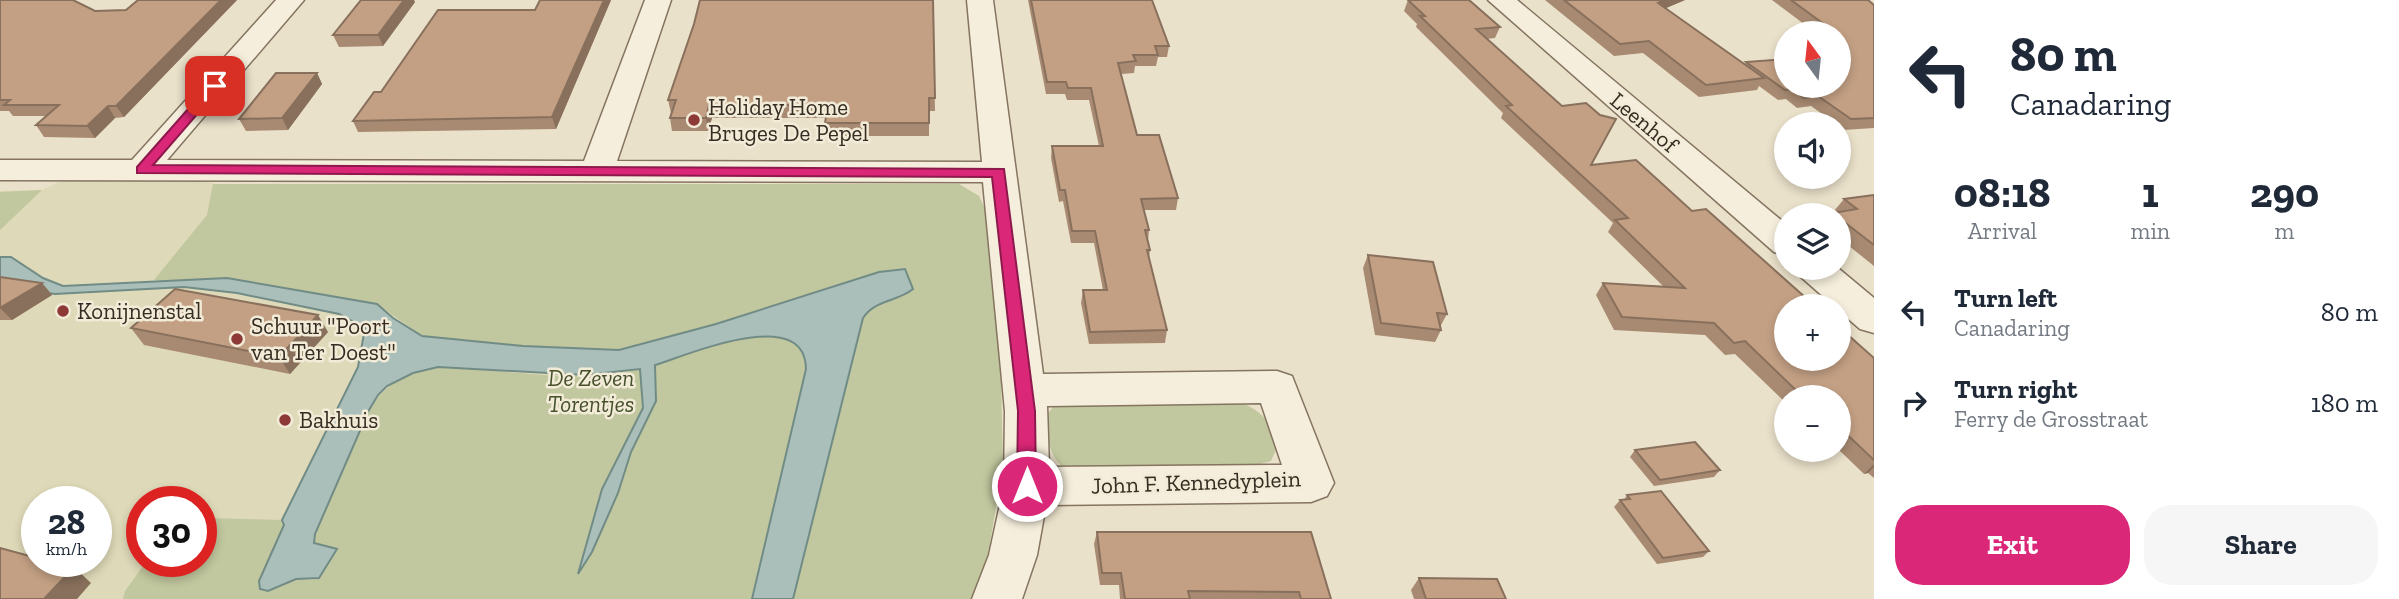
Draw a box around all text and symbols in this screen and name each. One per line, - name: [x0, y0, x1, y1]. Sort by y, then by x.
- north arrow: [1774, 21, 1852, 98]
- map controls: [1774, 21, 1851, 462]
- text: 80 m: [2010, 25, 2117, 84]
- icon: left: [1895, 28, 1986, 119]
- pin: [185, 56, 245, 116]
- icon: arrive: [196, 67, 234, 105]
- text: Canadaring: [2010, 85, 2171, 123]
- street label: Leenhof: [1605, 86, 1685, 159]
- place label: Holiday Home Bruges De Pepel: [708, 93, 869, 147]
- marker: Holiday Home Bruges De Pepel: [686, 112, 702, 128]
- button: sound: [1774, 112, 1851, 189]
- text: 08:18: [1954, 167, 2051, 218]
- text: 1: [2142, 167, 2159, 218]
- text: 290: [2250, 167, 2319, 218]
- button: layers: [1774, 203, 1851, 280]
- text: Arrival: [1968, 217, 2037, 245]
- text: min: [2131, 217, 2170, 245]
- text: m: [2275, 217, 2294, 245]
- text: Turn left: [1954, 282, 2057, 314]
- icon: left: [1895, 293, 1933, 331]
- button: +: [1774, 294, 1851, 371]
- text: 80 m: [2321, 296, 2378, 328]
- place label: Konijnenstal: [77, 297, 202, 325]
- marker: Konijnenstal: [55, 303, 71, 319]
- place label: Schuur "Poort van Ter Doest": [251, 312, 396, 366]
- text: Canadaring: [1954, 314, 2070, 342]
- marker: Schuur "Poort van Ter Doest": [229, 331, 245, 347]
- park label: De Zeven Torentjes: [548, 364, 634, 418]
- text: Turn right: [1954, 373, 2077, 405]
- icon: right: [1895, 384, 1933, 422]
- button: −: [1774, 385, 1851, 462]
- text: 180 m: [2311, 387, 2378, 419]
- text: Ferry de Grosstraat: [1954, 405, 2148, 433]
- place label: Bakhuis: [299, 406, 378, 434]
- marker: Bakhuis: [277, 412, 293, 428]
- position arrow: [990, 449, 1064, 523]
- street label: John F. Kennedyplein: [1091, 464, 1301, 500]
- speed limit sign: 30: [126, 486, 217, 577]
- text: 28: [48, 501, 85, 543]
- button: Exit: [1895, 505, 2130, 585]
- button: Share: [2144, 505, 2378, 585]
- text: km/h: [46, 538, 87, 560]

